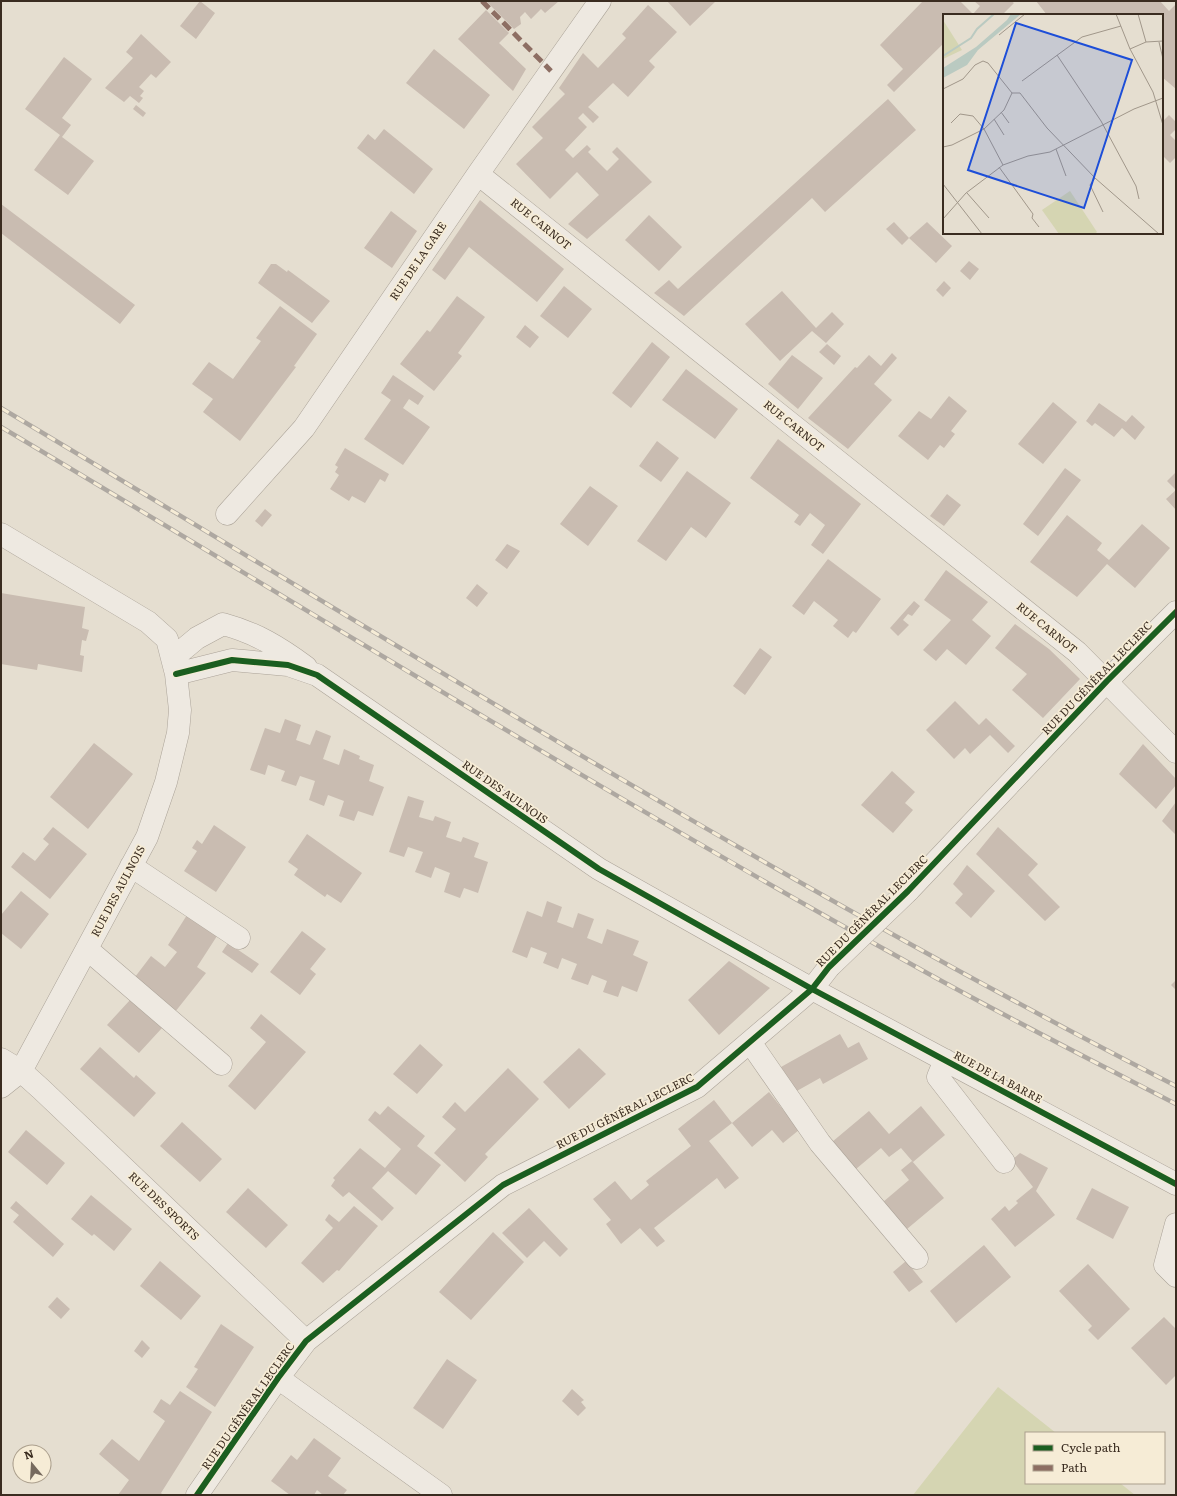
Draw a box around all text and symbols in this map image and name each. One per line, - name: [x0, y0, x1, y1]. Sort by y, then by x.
- inset map: [943, 14, 1163, 234]
- street label: RUE CARNOT: [508, 194, 575, 253]
- street label: RUE DE LA GARE: [385, 218, 449, 303]
- street label: RUE CARNOT: [761, 396, 828, 455]
- street label: RUE CARNOT: [1014, 598, 1081, 657]
- street label: RUE DU GÉNÉRAL LECLERC: [1037, 617, 1155, 738]
- street label: RUE DES AULNOIS: [459, 756, 552, 827]
- street label: RUE DES AULNOIS: [86, 842, 148, 939]
- street label: RUE DU GÉNÉRAL LECLERC: [812, 850, 931, 970]
- street label: RUE DE LA BARRE: [951, 1046, 1046, 1106]
- street label: RUE DU GÉNÉRAL LECLERC: [553, 1068, 696, 1152]
- street label: RUE DES SPORTS: [126, 1167, 204, 1243]
- street label: RUE DU GÉNÉRAL LECLERC: [197, 1338, 298, 1473]
- legend: [1025, 1432, 1165, 1484]
- text: Cycle path: [1061, 1438, 1121, 1456]
- north arrow: [12, 1444, 52, 1484]
- text: N: [22, 1445, 35, 1463]
- text: Path: [1061, 1458, 1087, 1476]

